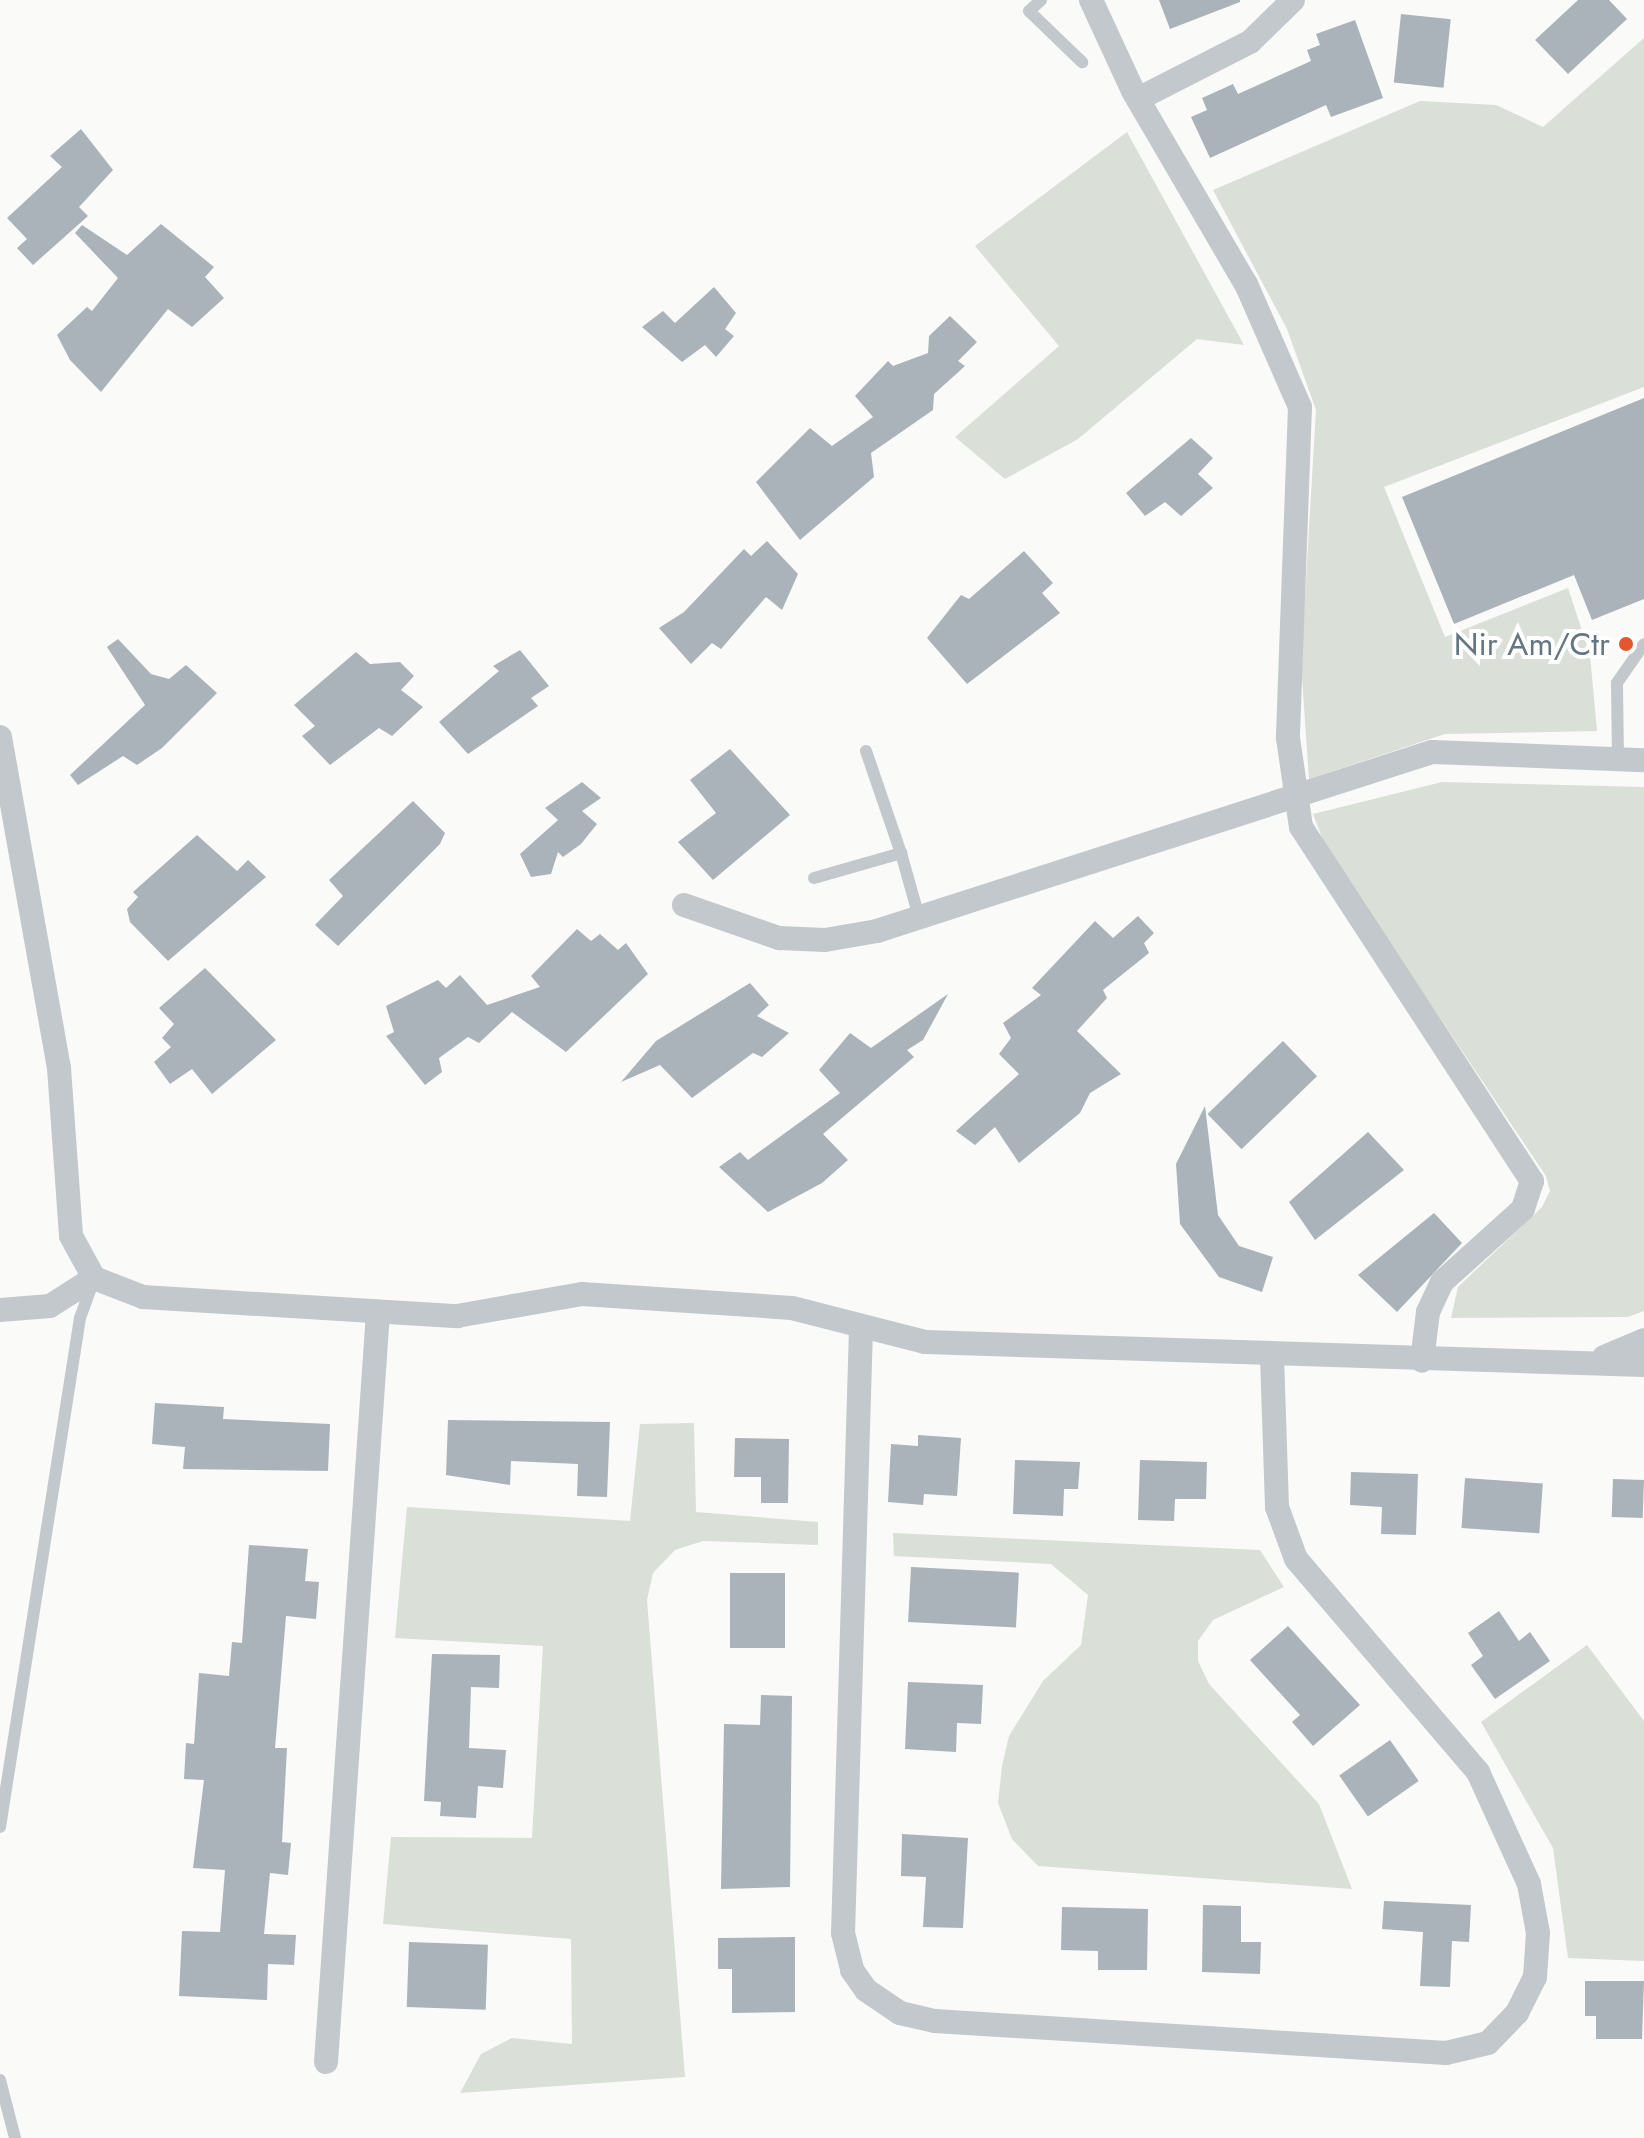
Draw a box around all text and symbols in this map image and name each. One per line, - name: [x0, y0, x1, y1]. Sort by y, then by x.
- place label: Nir Am/Ctr: [1454, 625, 1610, 663]
- marker: Nir Am/Ctr: [1617, 635, 1635, 653]

